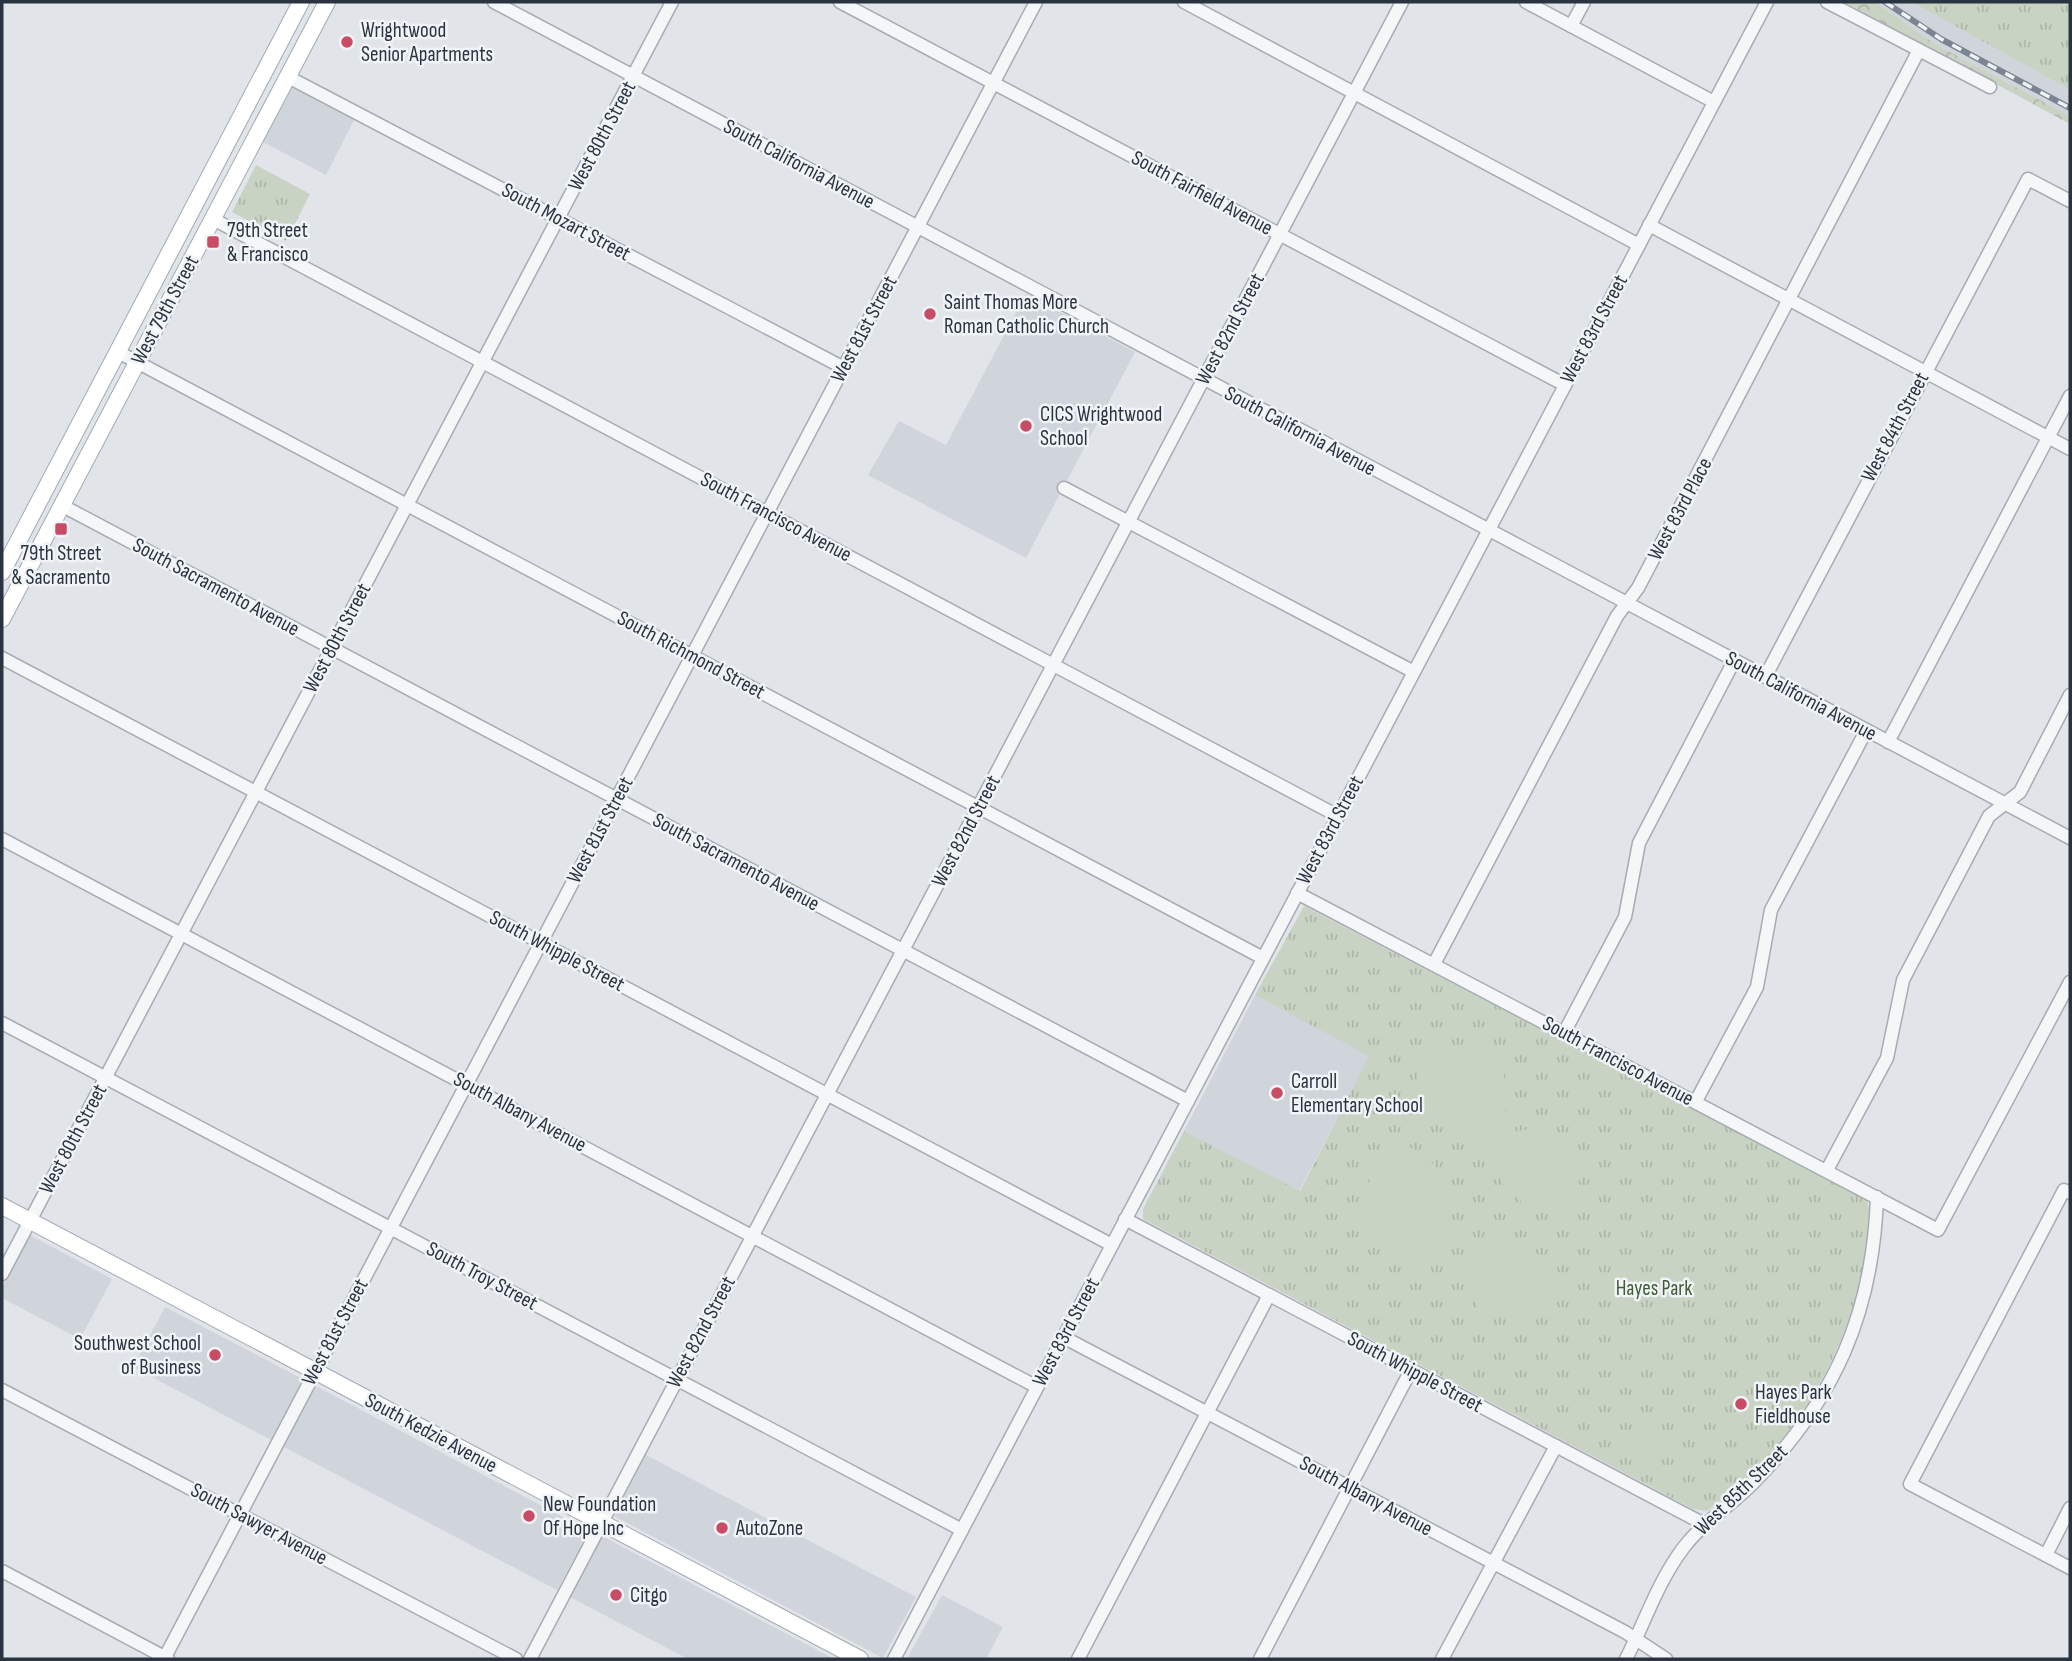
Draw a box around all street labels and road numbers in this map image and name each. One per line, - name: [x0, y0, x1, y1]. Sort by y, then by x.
- street label: West 80th Street: [563, 77, 641, 195]
- street label: South California Avenue: [719, 114, 879, 214]
- street label: South Fairfield Avenue: [1127, 145, 1277, 241]
- street label: South Mozart Street: [497, 178, 635, 266]
- street label: West 79th Street: [126, 251, 204, 369]
- street label: West 82nd Street: [1190, 269, 1270, 389]
- street label: West 81st Street: [825, 271, 903, 387]
- street label: West 83rd Street: [1555, 271, 1633, 387]
- street label: West 84th Street: [1856, 368, 1934, 486]
- street label: South California Avenue: [1220, 381, 1380, 481]
- street label: West 83rd Place: [1643, 453, 1717, 565]
- street label: South Francisco Avenue: [696, 467, 856, 567]
- street label: South Sacramento Avenue: [128, 533, 304, 641]
- street label: West 80th Street: [298, 579, 376, 697]
- street label: South Richmond Street: [613, 606, 769, 704]
- street label: South California Avenue: [1721, 646, 1881, 746]
- street label: West 82nd Street: [926, 771, 1006, 891]
- street label: West 81st Street: [561, 772, 639, 888]
- street label: West 83rd Street: [1291, 772, 1369, 888]
- street label: South Sacramento Avenue: [648, 808, 824, 916]
- street label: South Whipple Street: [485, 905, 629, 997]
- street label: South Francisco Avenue: [1538, 1011, 1698, 1111]
- street label: South Albany Avenue: [449, 1066, 591, 1158]
- street label: West 80th Street: [34, 1080, 112, 1198]
- street label: South Troy Street: [422, 1236, 542, 1316]
- street label: West 82nd Street: [661, 1272, 741, 1392]
- street label: West 81st Street: [296, 1274, 374, 1390]
- street label: West 83rd Street: [1027, 1274, 1105, 1390]
- street label: South Whipple Street: [1343, 1326, 1487, 1418]
- street label: South Kedzie Avenue: [361, 1388, 501, 1478]
- street label: West 85th Street: [1689, 1439, 1793, 1541]
- street label: South Albany Avenue: [1295, 1450, 1437, 1542]
- street label: South Sawyer Avenue: [186, 1477, 332, 1571]

